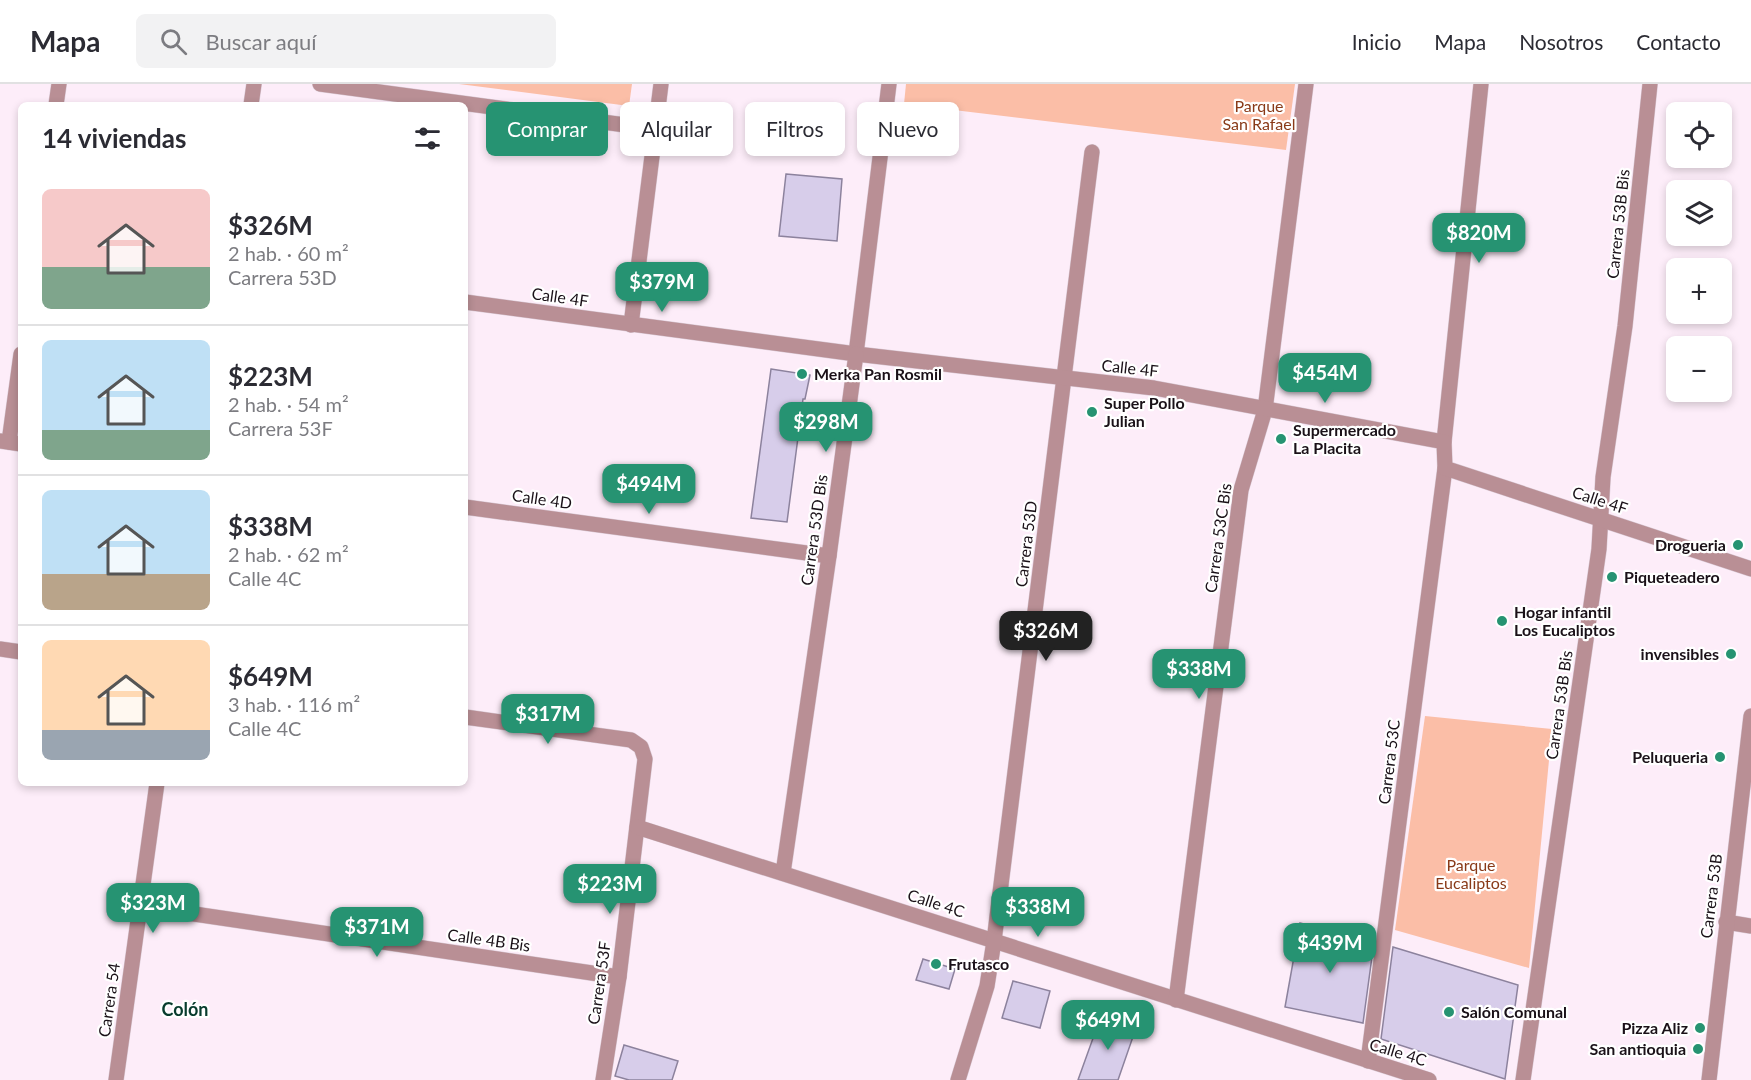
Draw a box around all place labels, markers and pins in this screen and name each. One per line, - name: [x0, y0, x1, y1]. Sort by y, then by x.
- pin: $820M: [1437, 213, 1521, 264]
- pin: $379M: [620, 262, 704, 313]
- pin: $454M: [1283, 353, 1367, 404]
- place label: Merka Pan Rosmil: [814, 364, 942, 383]
- marker: Merka Pan Rosmil: [795, 367, 809, 381]
- place label: Super Pollo Julian: [1104, 393, 1185, 430]
- pin: $298M: [784, 402, 868, 453]
- marker: Super Pollo Julian: [1085, 405, 1099, 419]
- place label: Supermercado La Placita: [1293, 420, 1396, 457]
- marker: Supermercado La Placita: [1274, 432, 1288, 446]
- pin: $494M: [607, 464, 691, 515]
- place label: Drogueria: [1655, 535, 1726, 554]
- marker: Drogueria: [1731, 538, 1745, 552]
- place label: Piqueteadero: [1624, 567, 1720, 586]
- marker: Piqueteadero: [1605, 570, 1619, 584]
- place label: Hogar infantil Los Eucaliptos: [1514, 602, 1615, 639]
- pin: $326M: [1004, 611, 1088, 662]
- marker: Hogar infantil Los Eucaliptos: [1495, 614, 1509, 628]
- place label: invensibles: [1641, 644, 1719, 663]
- marker: invensibles: [1724, 647, 1738, 661]
- pin: $338M: [1157, 649, 1241, 700]
- pin: $317M: [506, 694, 590, 745]
- place label: Peluqueria: [1632, 747, 1708, 766]
- marker: Peluqueria: [1713, 750, 1727, 764]
- pin: $223M: [568, 864, 652, 915]
- pin: $323M: [111, 883, 195, 934]
- pin: $338M: [996, 887, 1080, 938]
- pin: $371M: [335, 907, 419, 958]
- pin: $439M: [1288, 923, 1372, 974]
- place label: Frutasco: [948, 954, 1009, 973]
- marker: Frutasco: [929, 957, 943, 971]
- pin: $649M: [1066, 1000, 1150, 1051]
- place label: Salón Comunal: [1461, 1002, 1567, 1021]
- marker: Salón Comunal: [1442, 1005, 1456, 1019]
- place label: Pizza Aliz: [1621, 1018, 1688, 1037]
- marker: Pizza Aliz: [1693, 1021, 1707, 1035]
- place label: San antioquia: [1589, 1039, 1686, 1058]
- marker: San antioquia: [1691, 1042, 1705, 1056]

